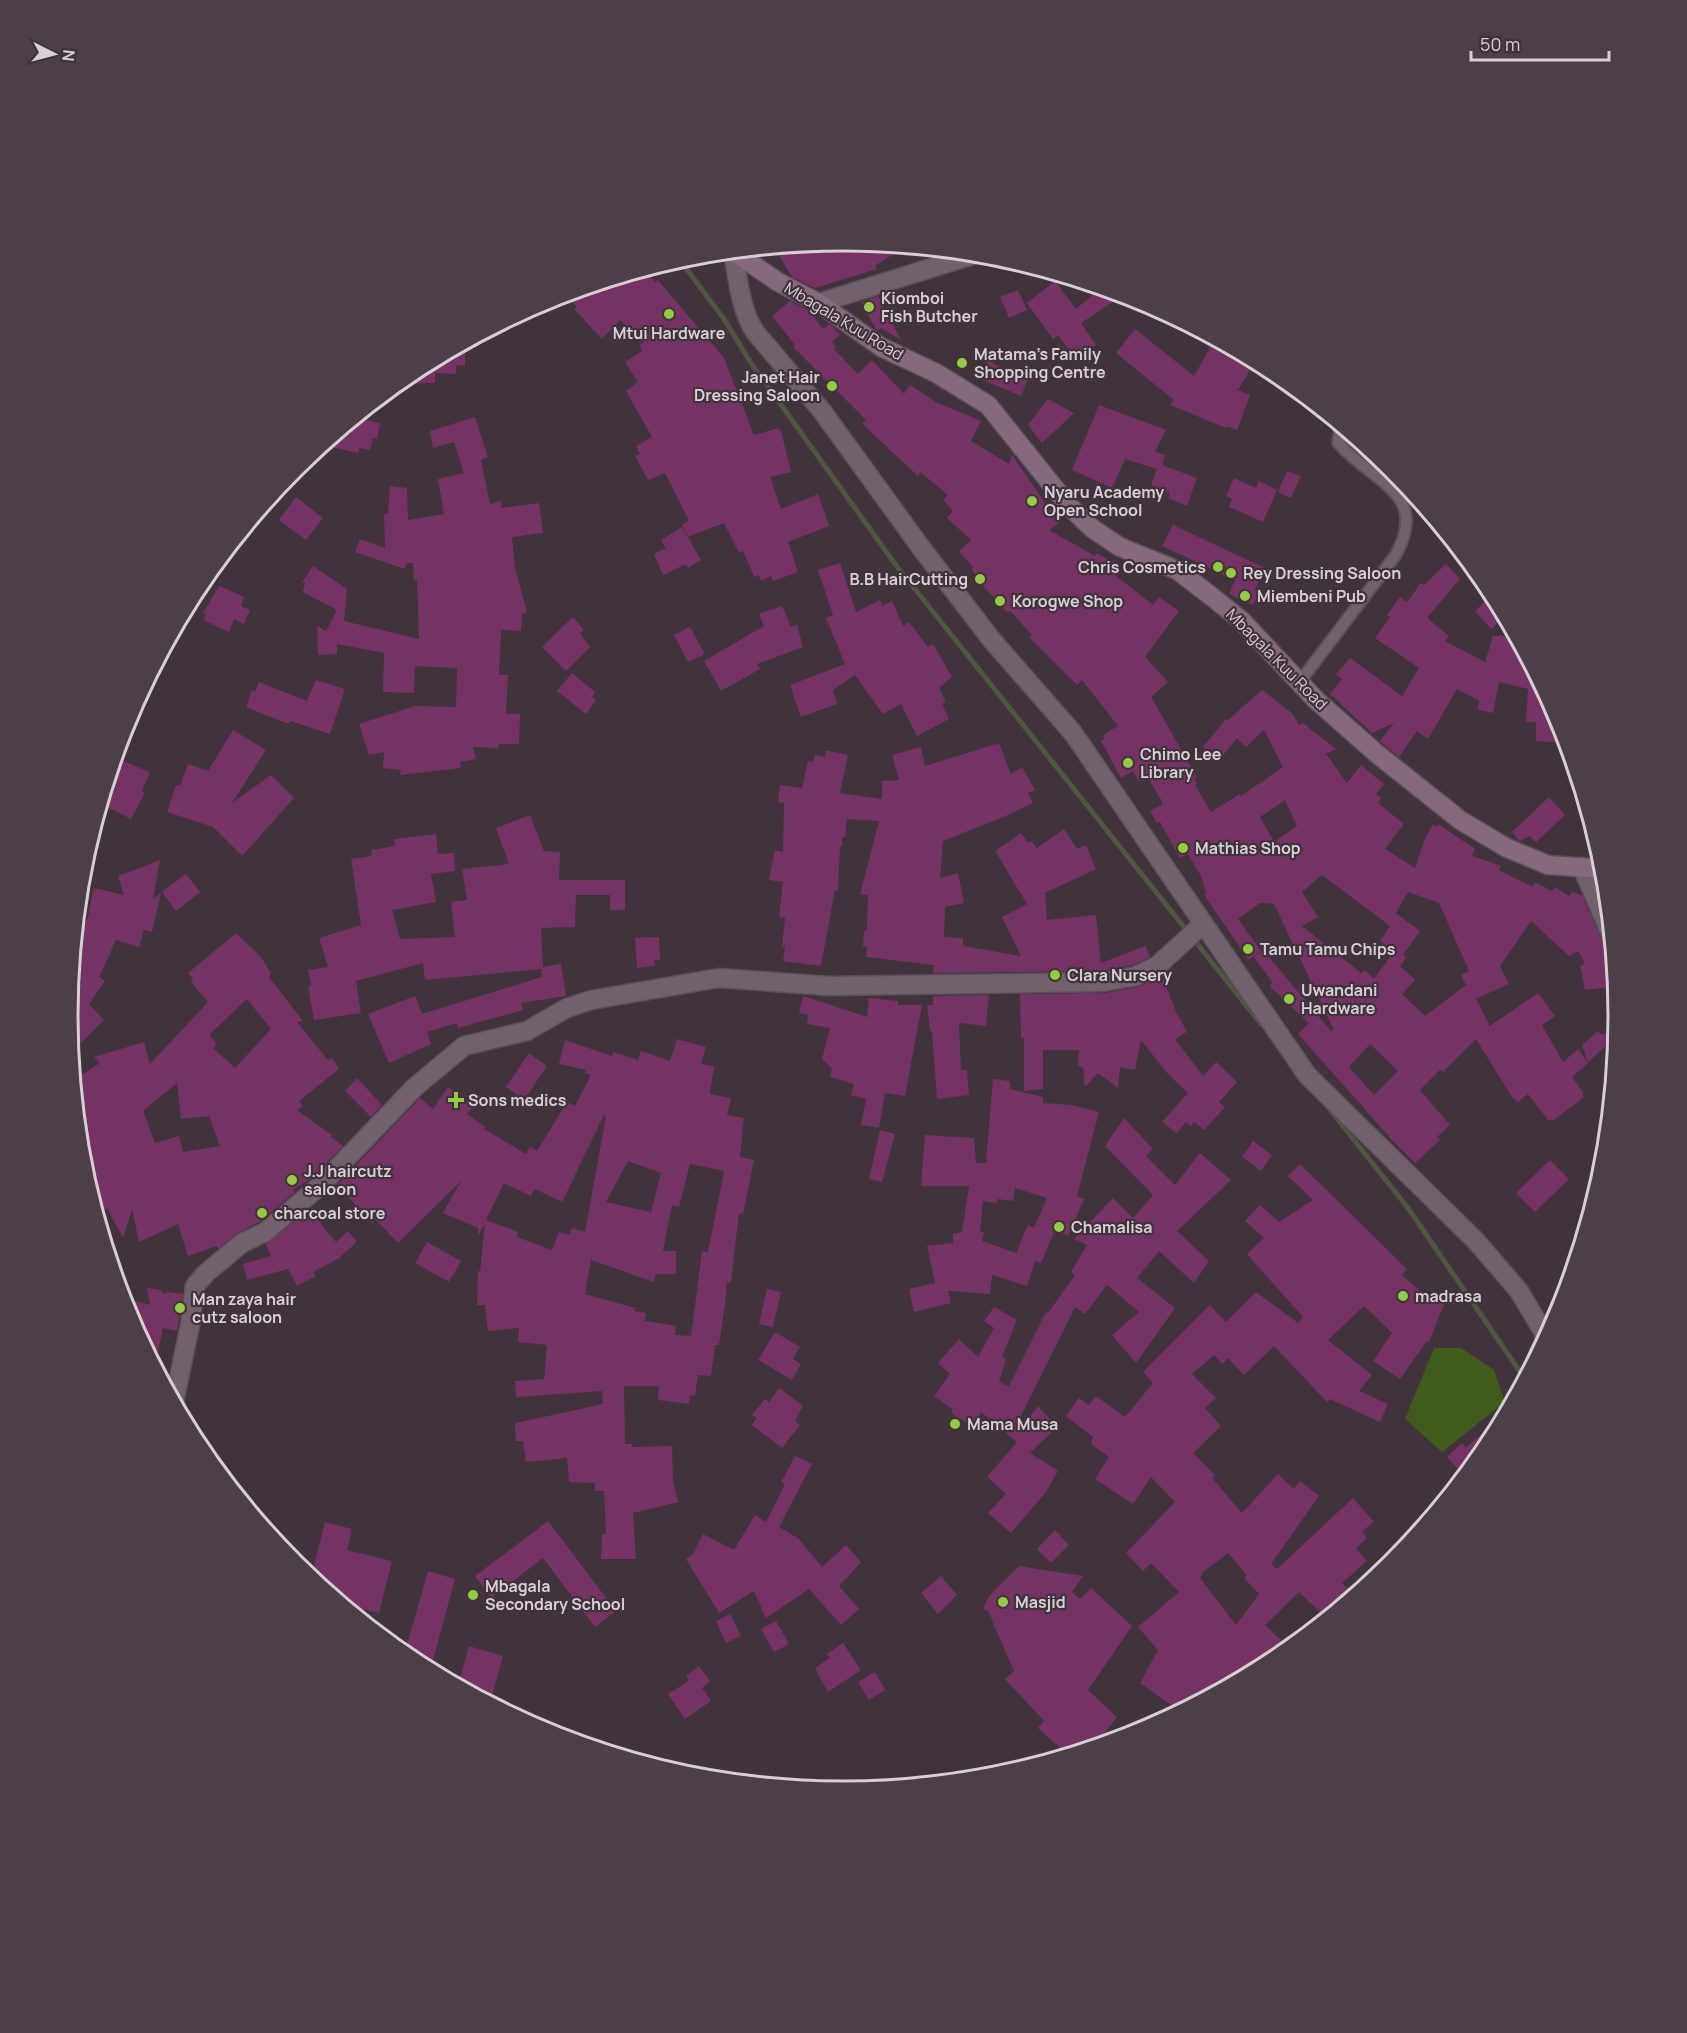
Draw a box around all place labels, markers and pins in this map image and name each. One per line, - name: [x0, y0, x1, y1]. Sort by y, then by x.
- place label: Kiomboi Fish Butcher: [881, 287, 978, 327]
- marker: Kiomboi Fish Butcher: [862, 300, 876, 314]
- marker: Mtui Hardware: [662, 307, 676, 321]
- place label: Mtui Hardware: [613, 322, 726, 344]
- place label: Matama's Family Shopping Centre: [974, 343, 1106, 383]
- marker: Matama's Family Shopping Centre: [955, 356, 969, 370]
- place label: Janet Hair Dressing Saloon: [694, 366, 820, 406]
- marker: Janet Hair Dressing Saloon: [825, 379, 839, 393]
- place label: Nyaru Academy Open School: [1044, 481, 1164, 521]
- marker: Nyaru Academy Open School: [1025, 494, 1039, 508]
- place label: Chris Cosmetics: [1078, 556, 1206, 578]
- marker: Chris Cosmetics: [1211, 560, 1225, 574]
- place label: Rey Dressing Saloon: [1243, 562, 1401, 584]
- marker: Rey Dressing Saloon: [1224, 566, 1238, 580]
- place label: B.B HairCutting: [850, 568, 968, 590]
- marker: B.B HairCutting: [973, 572, 987, 586]
- place label: Miembeni Pub: [1257, 585, 1366, 607]
- marker: Miembeni Pub: [1238, 589, 1252, 603]
- place label: Korogwe Shop: [1012, 590, 1123, 612]
- marker: Korogwe Shop: [993, 594, 1007, 608]
- place label: Chimo Lee Library: [1140, 743, 1222, 783]
- marker: Chimo Lee Library: [1121, 756, 1135, 770]
- place label: Mathias Shop: [1195, 837, 1301, 859]
- marker: Mathias Shop: [1176, 841, 1190, 855]
- place label: Tamu Tamu Chips: [1260, 938, 1396, 960]
- marker: Tamu Tamu Chips: [1241, 942, 1255, 956]
- place label: Clara Nursery: [1067, 964, 1172, 986]
- marker: Clara Nursery: [1048, 968, 1062, 982]
- place label: Uwandani Hardware: [1301, 979, 1378, 1019]
- marker: Uwandani Hardware: [1282, 992, 1296, 1006]
- place label: Sons medics: [468, 1089, 567, 1111]
- marker: Sons medics: [449, 1093, 463, 1107]
- place label: J.J haircutz saloon: [304, 1160, 392, 1200]
- marker: J.J haircutz saloon: [285, 1173, 299, 1187]
- place label: charcoal store: [274, 1202, 386, 1224]
- marker: charcoal store: [255, 1206, 269, 1220]
- place label: Chamalisa: [1071, 1216, 1153, 1238]
- marker: Chamalisa: [1052, 1220, 1066, 1234]
- place label: madrasa: [1415, 1285, 1482, 1307]
- place label: Man zaya hair cutz saloon: [192, 1288, 296, 1328]
- marker: madrasa: [1396, 1289, 1410, 1303]
- marker: Man zaya hair cutz saloon: [173, 1301, 187, 1315]
- place label: Mama Musa: [967, 1413, 1058, 1435]
- marker: Mama Musa: [948, 1417, 962, 1431]
- place label: Mbagala Secondary School: [485, 1575, 625, 1615]
- marker: Mbagala Secondary School: [466, 1588, 480, 1602]
- place label: Masjid: [1015, 1591, 1066, 1613]
- marker: Masjid: [996, 1595, 1010, 1609]

